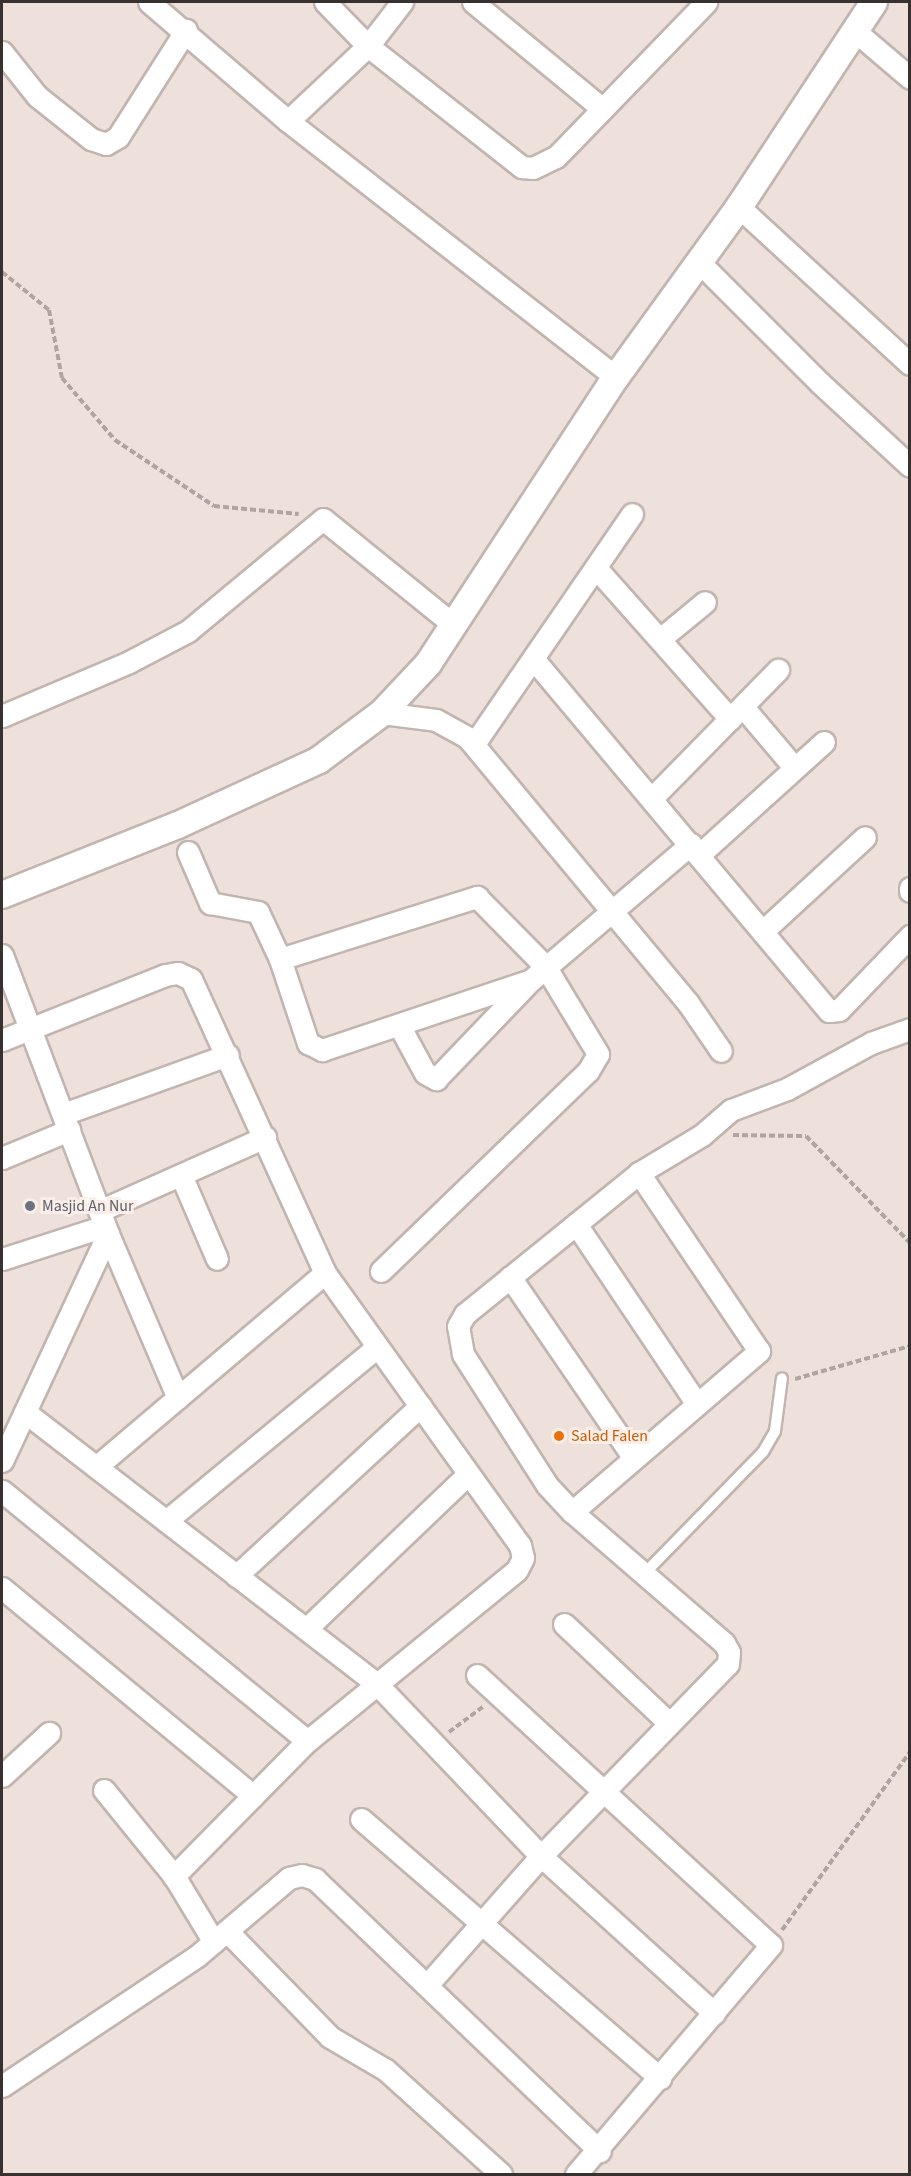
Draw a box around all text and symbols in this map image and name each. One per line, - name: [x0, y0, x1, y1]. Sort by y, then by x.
- place label: Masjid An Nur: [42, 1196, 134, 1216]
- marker: Masjid An Nur: [23, 1199, 37, 1213]
- place label: Salad Falen: [571, 1426, 648, 1446]
- marker: Salad Falen: [552, 1429, 566, 1443]

